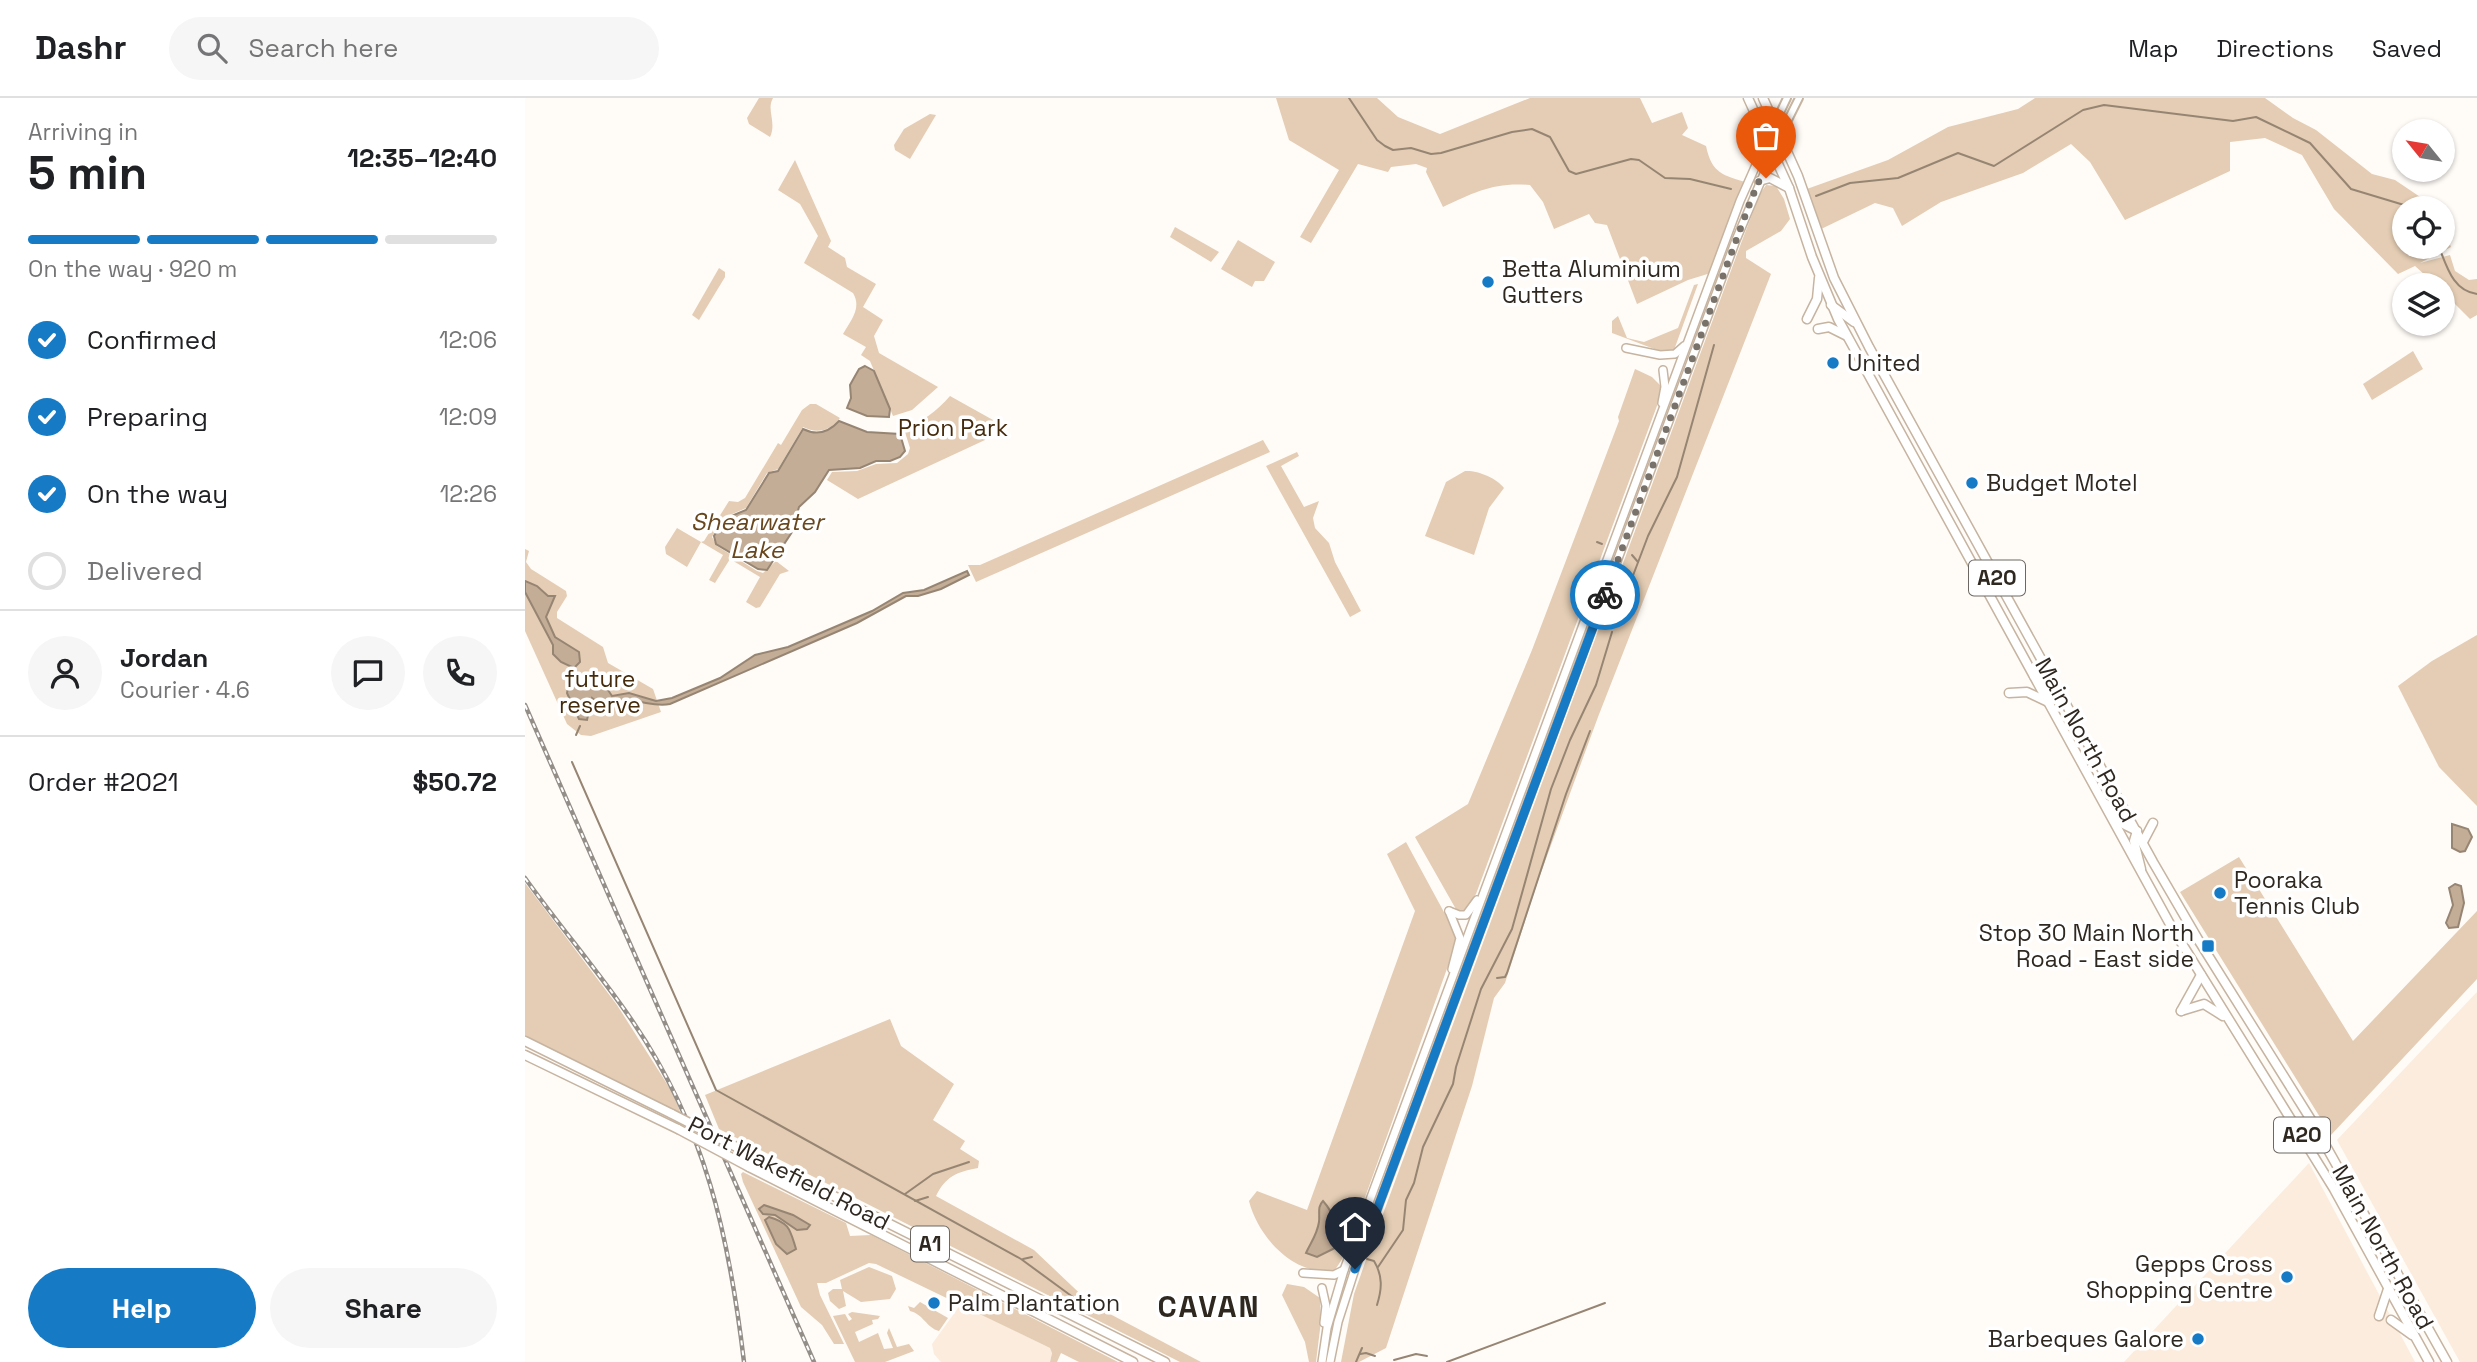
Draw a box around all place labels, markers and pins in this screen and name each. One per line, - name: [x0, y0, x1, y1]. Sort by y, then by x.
- pin: [1736, 106, 1796, 178]
- place label: Betta Aluminium Gutters: [1502, 254, 1681, 310]
- marker: Betta Aluminium Gutters: [1480, 274, 1496, 290]
- place label: United: [1847, 348, 1921, 378]
- marker: United: [1825, 355, 1841, 371]
- place label: Budget Motel: [1986, 468, 2138, 498]
- marker: Budget Motel: [1964, 475, 1980, 491]
- place label: Pooraka Tennis Club: [2234, 865, 2360, 921]
- marker: Pooraka Tennis Club: [2212, 885, 2228, 901]
- place label: Stop 30 Main North Road - East side: [1979, 918, 2194, 974]
- marker: Stop 30 Main North Road - East side: [2200, 938, 2216, 954]
- pin: [1325, 1197, 1385, 1269]
- place label: Gepps Cross Shopping Centre: [2086, 1249, 2273, 1305]
- marker: Gepps Cross Shopping Centre: [2279, 1269, 2295, 1285]
- place label: Palm Plantation: [948, 1288, 1120, 1318]
- marker: Palm Plantation: [926, 1295, 942, 1311]
- place label: Barbeques Galore: [1988, 1324, 2184, 1354]
- marker: Barbeques Galore: [2190, 1331, 2206, 1347]

